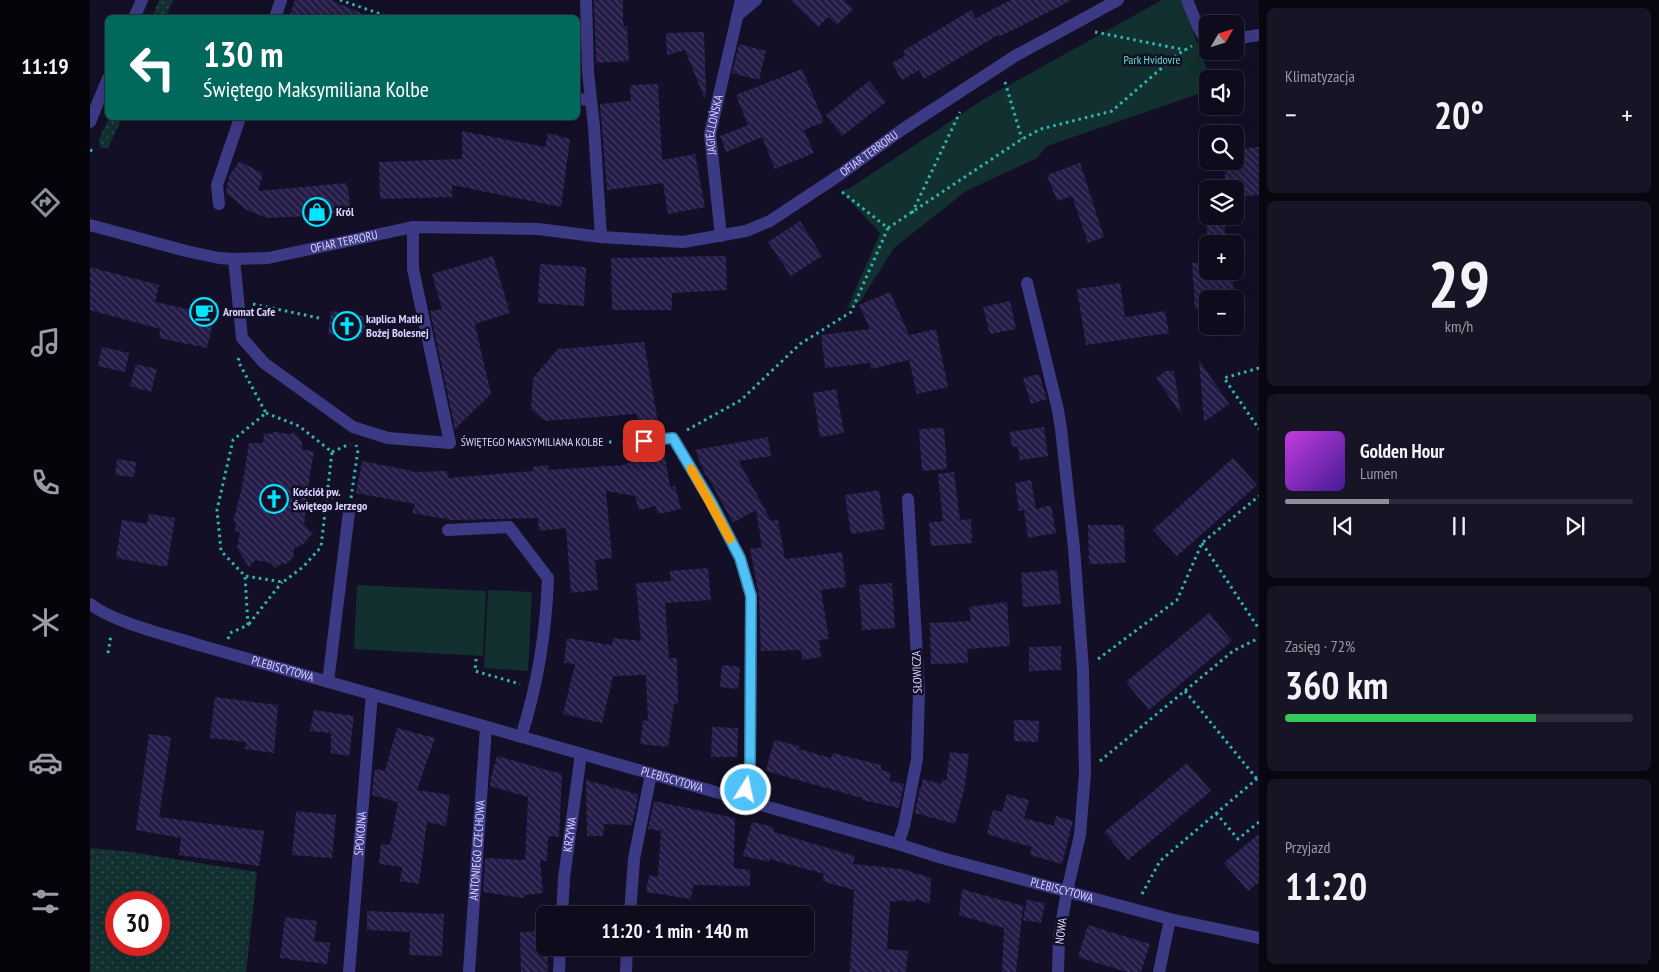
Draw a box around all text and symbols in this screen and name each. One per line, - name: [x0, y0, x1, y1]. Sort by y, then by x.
- north arrow: [1199, 15, 1244, 60]
- map controls: [1199, 15, 1244, 335]
- text: 130 m: [203, 31, 284, 77]
- icon: left: [120, 35, 185, 100]
- text: 11:19: [21, 52, 69, 80]
- park label: Park Hvidovre: [1124, 52, 1181, 67]
- text: Klimatyzacja: [1285, 66, 1355, 86]
- button: sound: [1199, 70, 1244, 115]
- text: Świętego Maksymiliana Kolbe: [203, 75, 429, 103]
- text: 20°: [1434, 90, 1484, 139]
- street label: JAGIELLOŃSKA: [702, 93, 726, 157]
- text: −: [1285, 96, 1297, 133]
- text: +: [1621, 96, 1633, 133]
- button: search: [1199, 125, 1244, 170]
- street label: OFIAR TERRORU: [837, 127, 901, 179]
- button: layers: [1199, 180, 1244, 225]
- icon: directions: [28, 185, 63, 220]
- shop icon: Król: [302, 197, 332, 227]
- place label: Król: [336, 204, 354, 219]
- street label: OFIAR TERRORU: [309, 227, 379, 256]
- button: +: [1199, 235, 1244, 280]
- text: 29: [1428, 241, 1490, 325]
- button: −: [1199, 290, 1244, 335]
- cafe icon: Aromat Cafe: [189, 297, 219, 327]
- place label: Aromat Cafe: [222, 304, 275, 319]
- church icon: kaplica Matki Bożej Bolesnej: [332, 311, 362, 341]
- place label: kaplica Matki Bożej Bolesnej: [366, 311, 429, 340]
- text: km/h: [1445, 316, 1473, 336]
- icon: music: [28, 325, 63, 360]
- pin: [623, 420, 665, 462]
- icon: arrive: [630, 427, 658, 455]
- street label: ŚWIĘTEGO MAKSYMILIANA KOLBE: [461, 434, 603, 449]
- text: Golden Hour: [1360, 439, 1444, 463]
- text: Lumen: [1360, 463, 1397, 483]
- icon: phone: [28, 465, 63, 500]
- church icon: Kościół pw. Świętego Jerzego: [259, 484, 289, 514]
- place label: Kościół pw. Świętego Jerzego: [293, 484, 368, 513]
- icon: previous: [1329, 512, 1357, 540]
- icon: pause: [1445, 512, 1473, 540]
- icon: next: [1561, 512, 1589, 540]
- icon: climate: [28, 605, 63, 640]
- text: Zasięg · 72%: [1285, 636, 1355, 656]
- street label: SŁOWICZA: [908, 650, 925, 694]
- street label: PLEBISCYTOWA: [250, 652, 316, 684]
- text: 360 km: [1285, 660, 1388, 709]
- icon: car: [28, 745, 63, 780]
- street label: PLEBISCYTOWA: [639, 763, 706, 795]
- position arrow: [719, 763, 771, 815]
- street label: ANTONIEGO CZECHOWA: [466, 799, 488, 901]
- street label: SPOKOJNA: [351, 810, 369, 856]
- street label: KRZYWA: [560, 816, 579, 853]
- text: Przyjazd: [1285, 837, 1330, 857]
- text: 11:20: [1285, 861, 1367, 910]
- street label: PLEBISCYTOWA: [1029, 874, 1095, 905]
- icon: filters: [28, 884, 63, 919]
- speed limit sign: 30: [105, 891, 170, 956]
- street label: NOWA: [1051, 917, 1070, 945]
- text: 11:20 · 1 min · 140 m: [602, 919, 748, 943]

